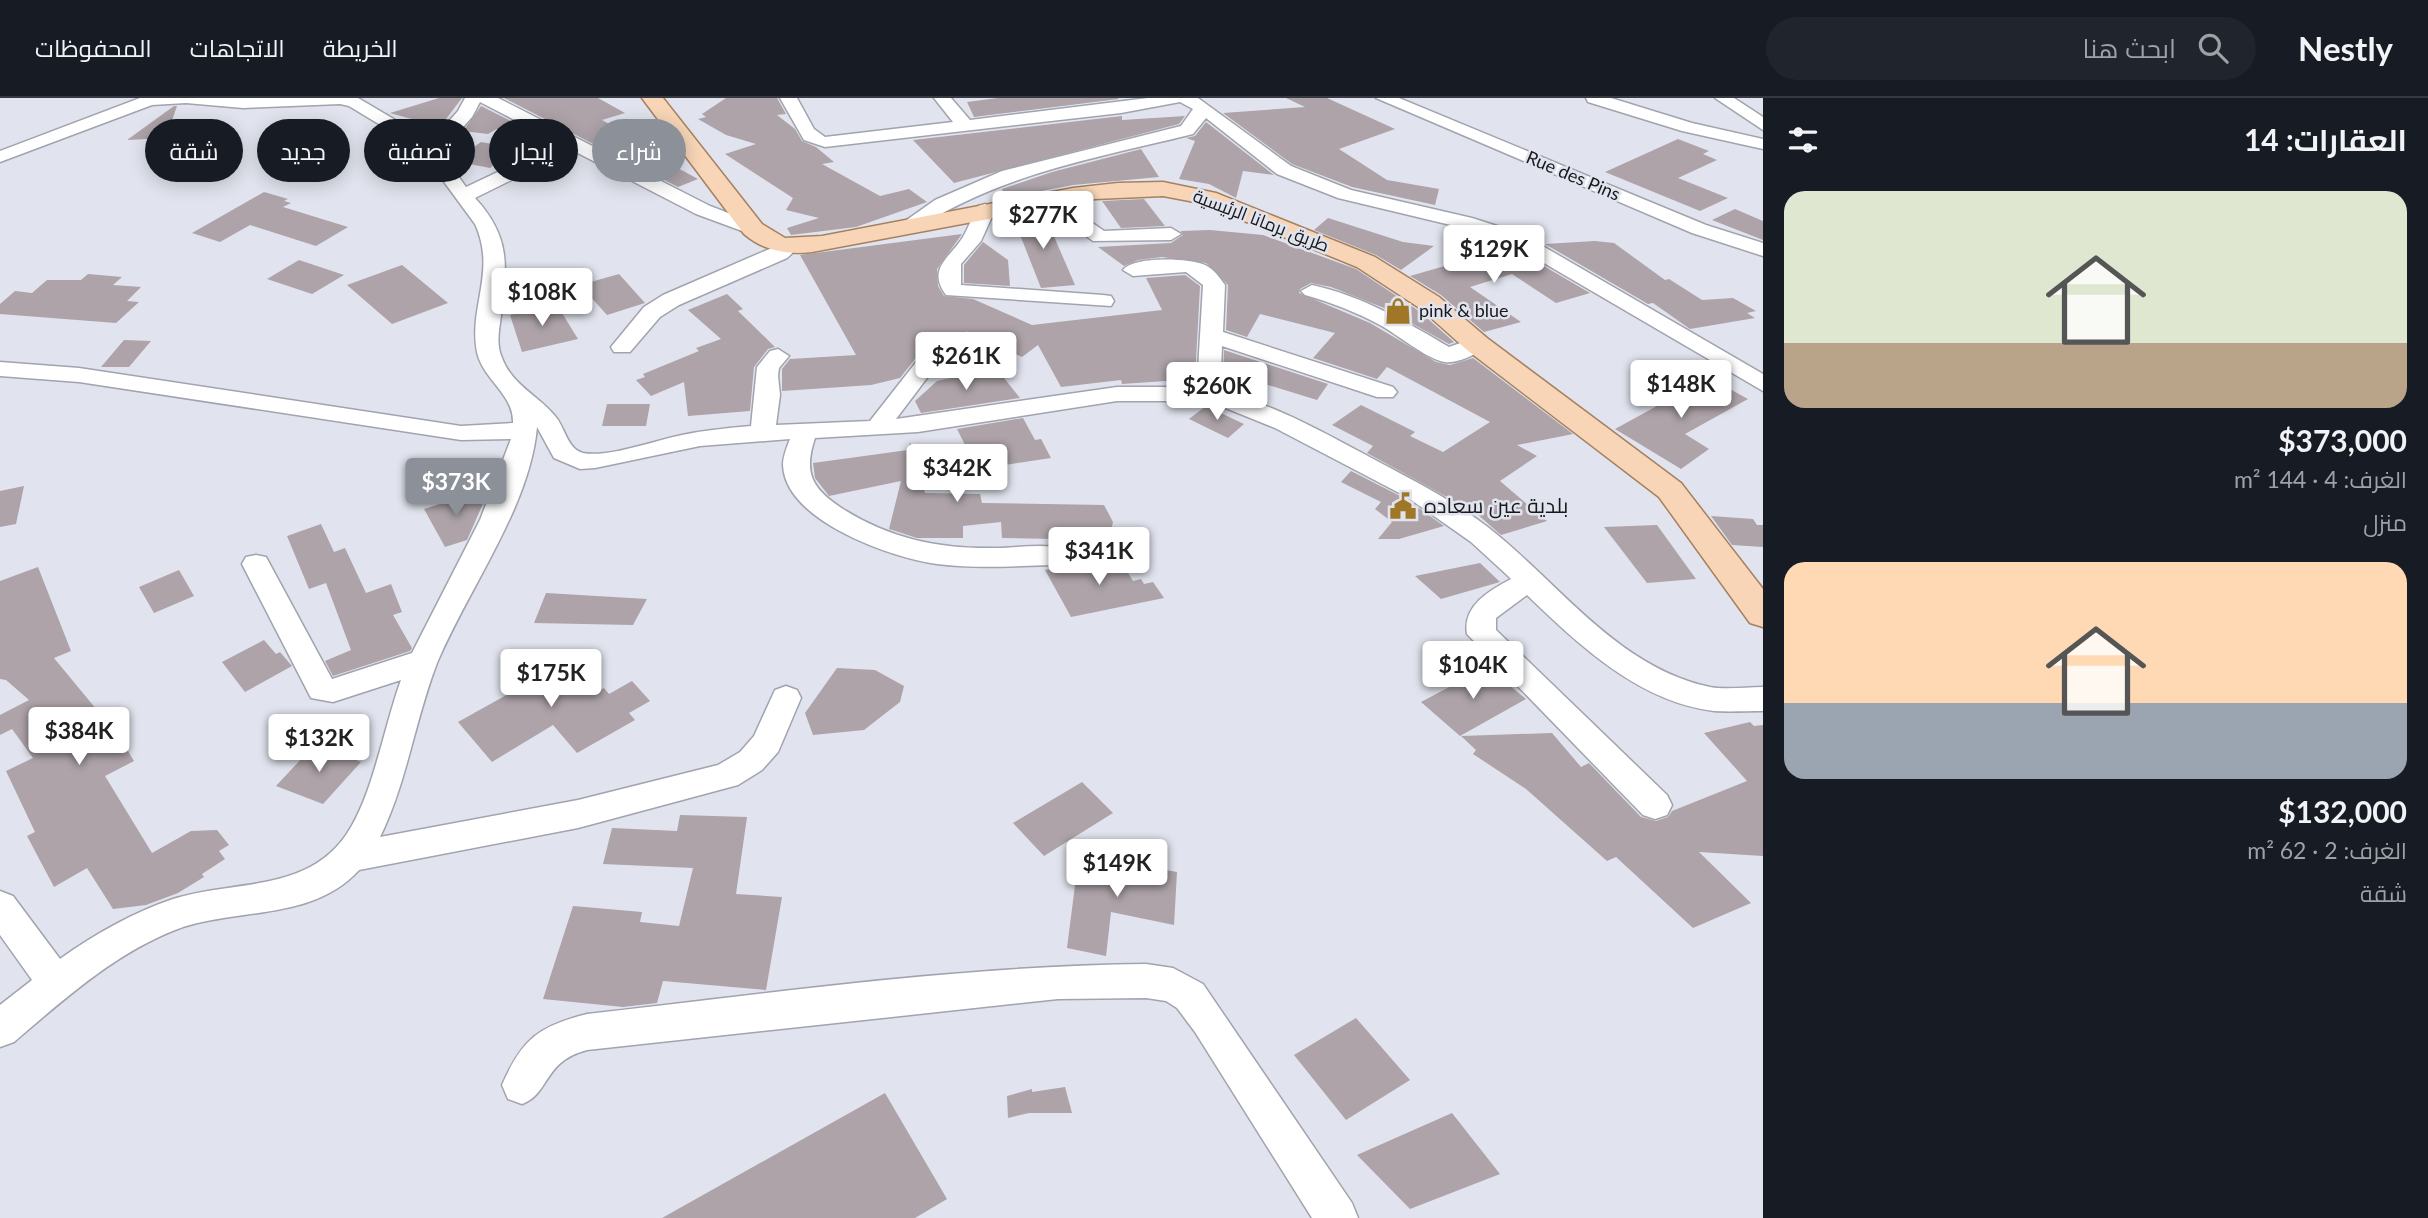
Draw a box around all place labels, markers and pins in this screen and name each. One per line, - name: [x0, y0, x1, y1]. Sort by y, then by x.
- pin: $277K: [994, 192, 1092, 251]
- pin: $129K: [1445, 226, 1543, 285]
- pin: $108K: [493, 268, 591, 328]
- shop icon: pink & blue: [1383, 296, 1413, 326]
- place label: pink & blue: [1419, 299, 1509, 321]
- pin: $261K: [917, 332, 1015, 392]
- pin: $148K: [1632, 360, 1730, 420]
- pin: $260K: [1168, 362, 1266, 422]
- pin: $342K: [908, 444, 1006, 504]
- pin: $373K: [407, 458, 505, 518]
- public building icon: بلدية عين سعاده: [1388, 491, 1418, 521]
- place label: بلدية عين سعاده: [1424, 492, 1568, 519]
- pin: $341K: [1050, 528, 1148, 587]
- pin: $104K: [1424, 642, 1522, 701]
- pin: $175K: [502, 650, 600, 709]
- pin: $384K: [30, 708, 128, 767]
- pin: $132K: [270, 714, 368, 774]
- pin: $149K: [1068, 840, 1166, 899]

